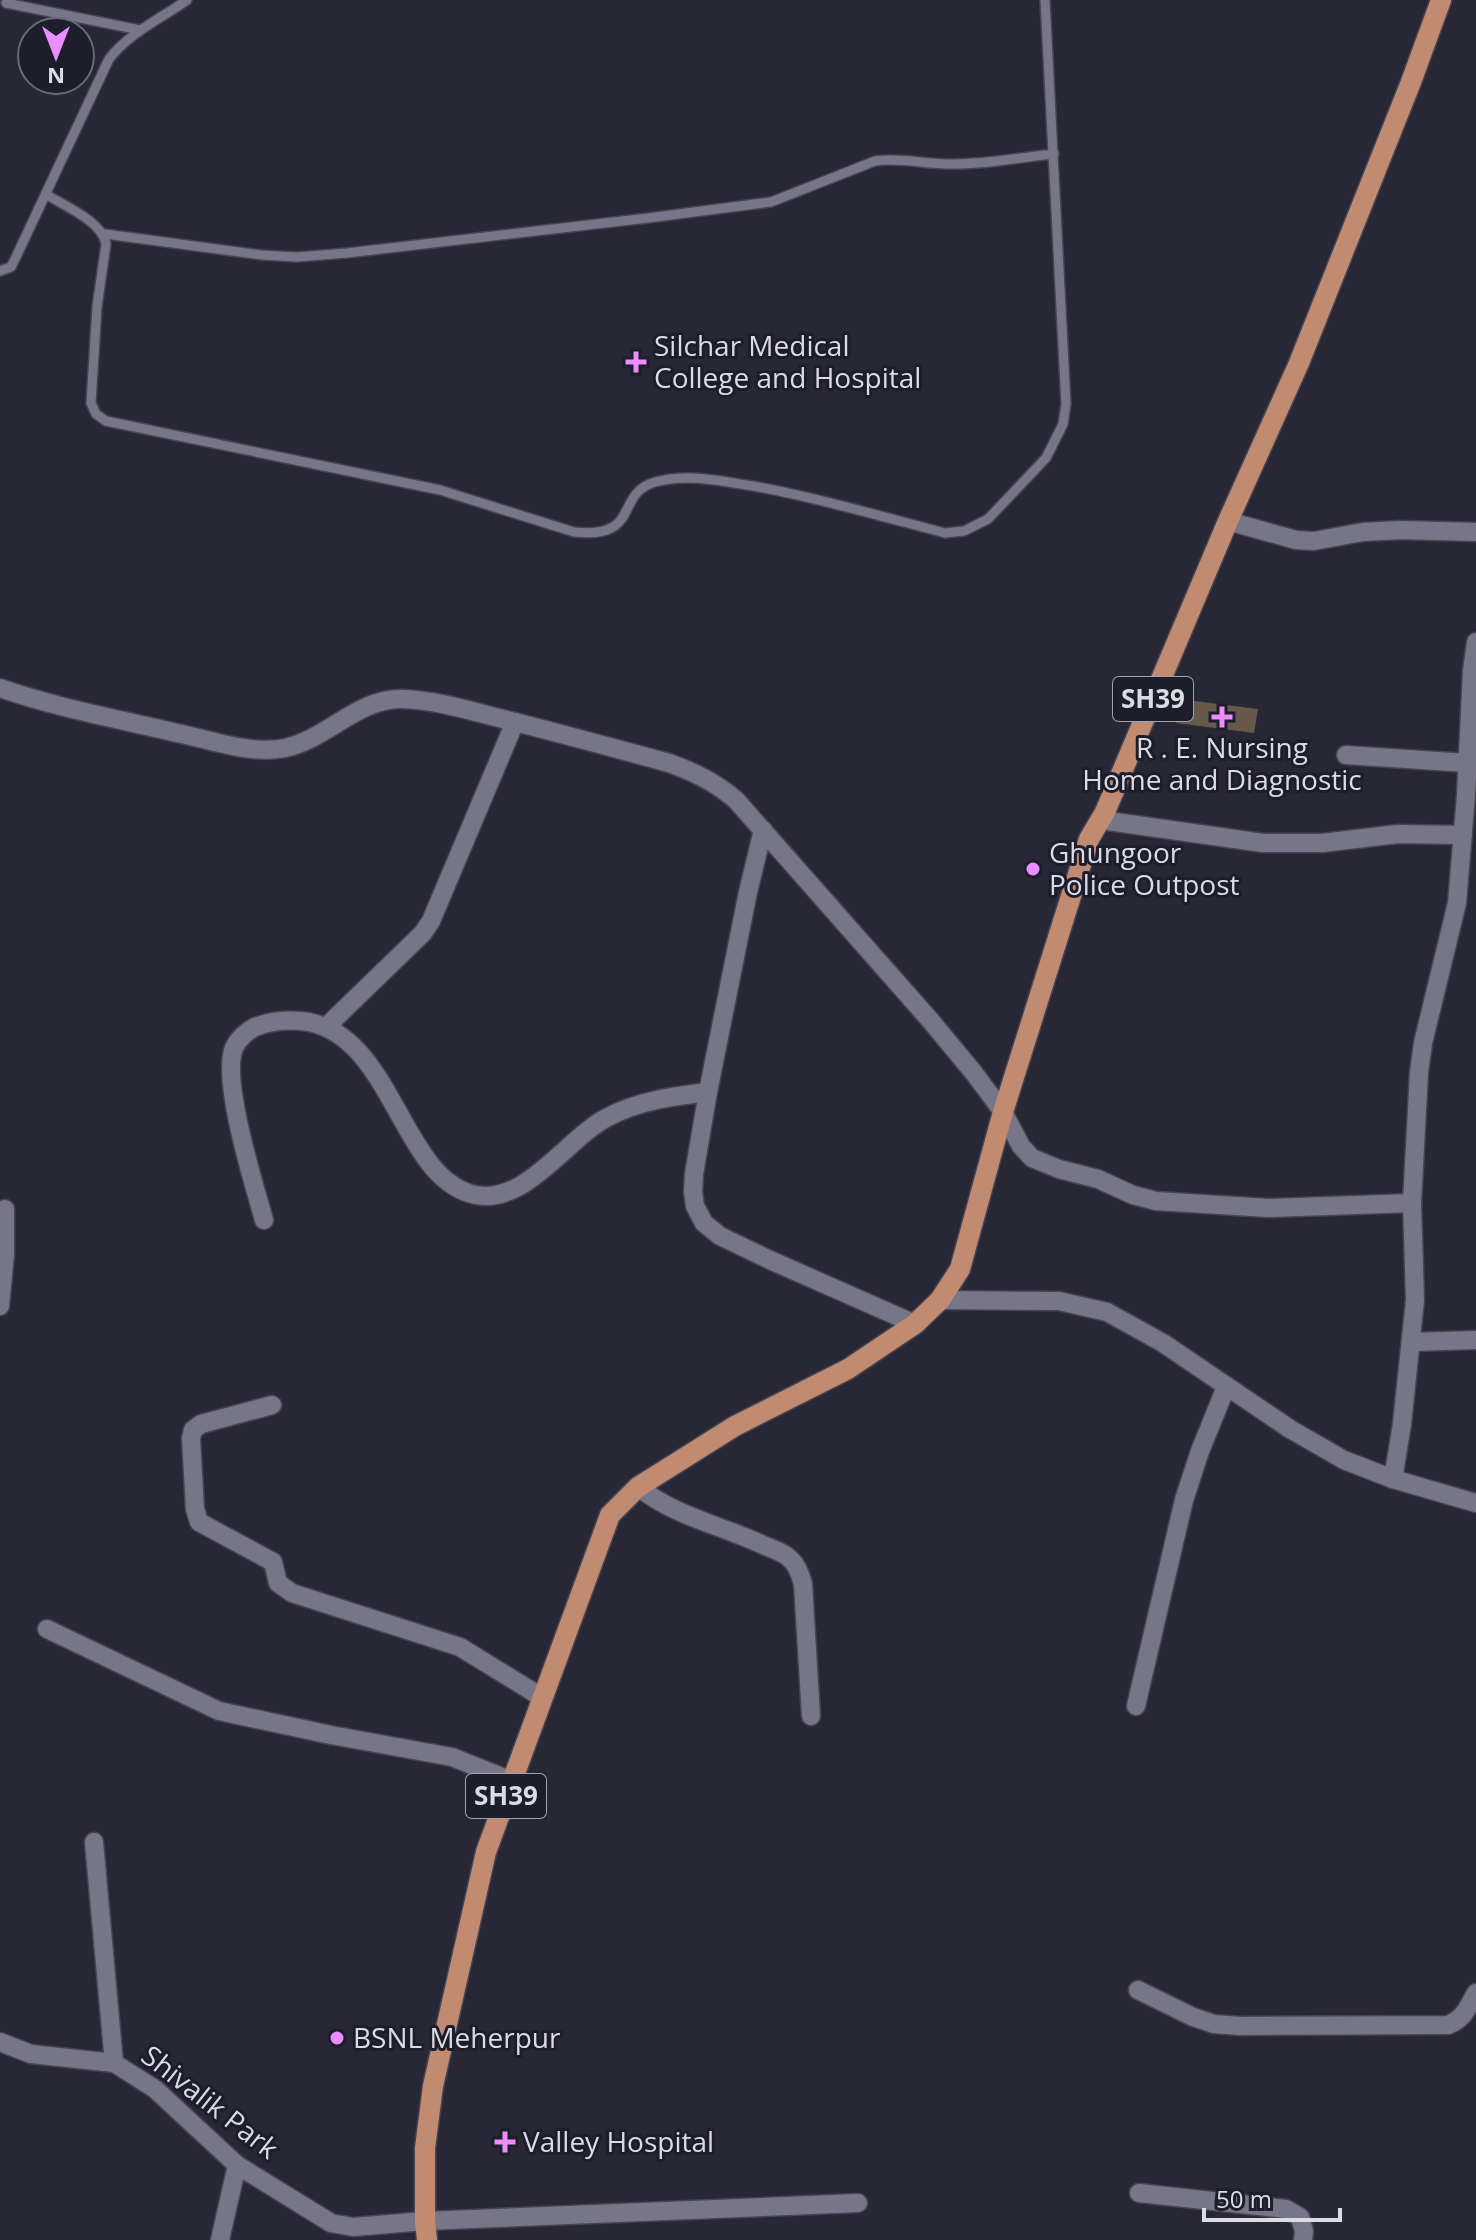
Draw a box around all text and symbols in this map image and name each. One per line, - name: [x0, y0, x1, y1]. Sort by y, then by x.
- north arrow: [16, 16, 96, 96]
- text: N: [47, 62, 65, 92]
- place label: Silchar Medical College and Hospital: [654, 326, 921, 396]
- marker: Silchar Medical College and Hospital: [625, 351, 647, 373]
- road number: SH39: [1113, 677, 1193, 721]
- marker: R . E. Nursing Home and Diagnostic: [1211, 706, 1233, 728]
- place label: R . E. Nursing Home and Diagnostic: [1082, 728, 1362, 798]
- place label: Ghungoor Police Outpost: [1049, 833, 1239, 903]
- marker: Ghungoor Police Outpost: [1024, 860, 1042, 878]
- road number: SH39: [466, 1774, 546, 1818]
- place label: BSNL Meherpur: [353, 2018, 561, 2056]
- marker: BSNL Meherpur: [328, 2029, 346, 2047]
- street label: Shivalik Park: [134, 2036, 287, 2167]
- place label: Valley Hospital: [523, 2122, 714, 2160]
- marker: Valley Hospital: [494, 2131, 516, 2153]
- scale bar: [1204, 2172, 1340, 2222]
- text: 50 m: [1216, 2182, 1272, 2215]

